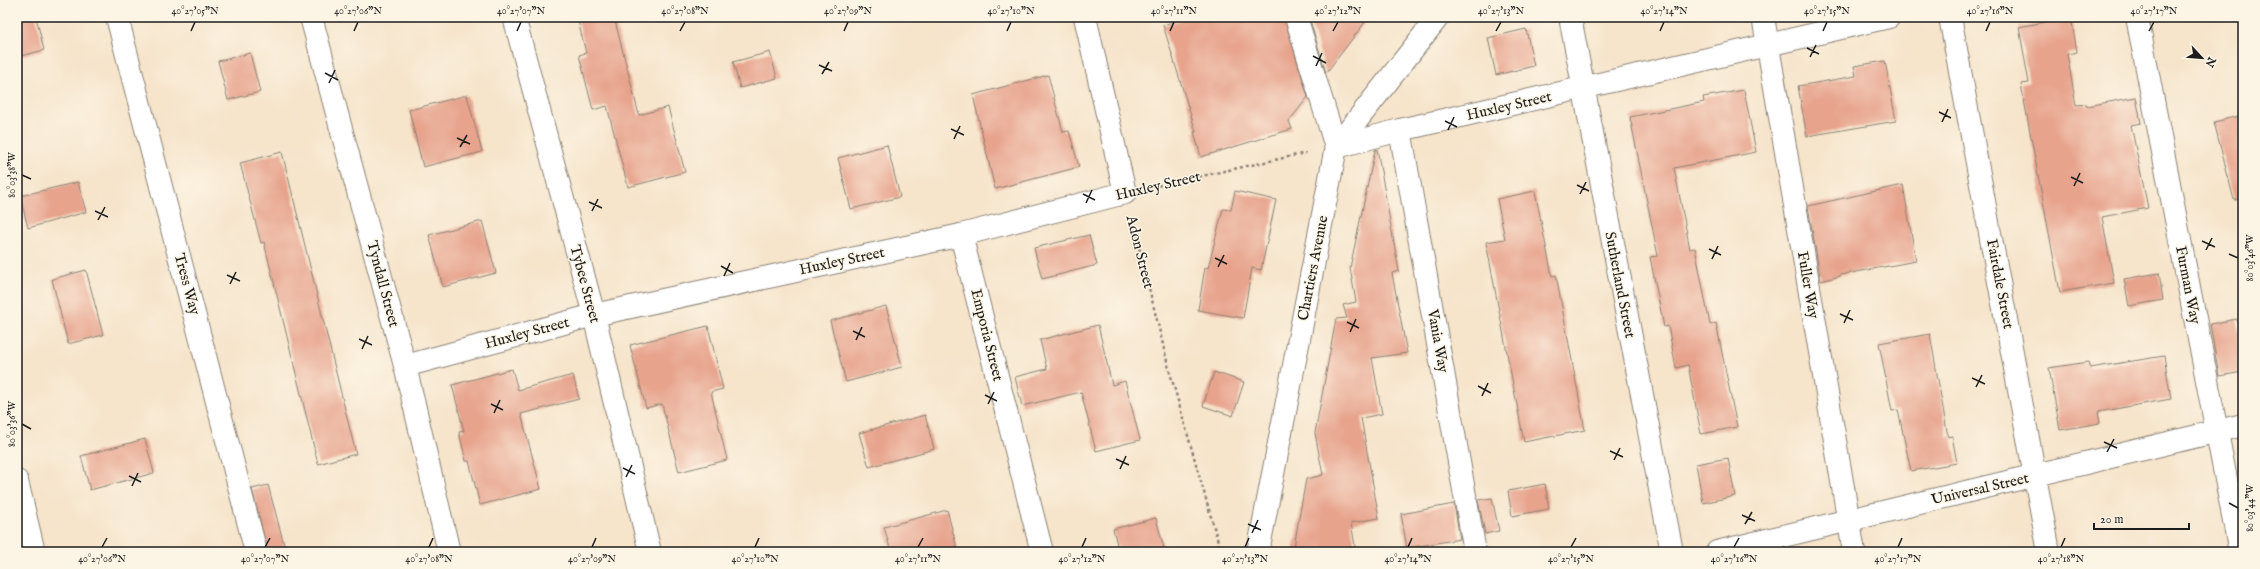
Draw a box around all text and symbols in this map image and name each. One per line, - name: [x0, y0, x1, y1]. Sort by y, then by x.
- text: 40°27'05"N: [171, 5, 219, 18]
- text: 40°27'06"N: [334, 5, 382, 18]
- text: 40°27'07"N: [497, 5, 545, 18]
- text: 40°27'08"N: [661, 5, 709, 18]
- text: 40°27'09"N: [824, 5, 872, 18]
- text: 40°27'10"N: [987, 5, 1035, 18]
- text: 40°27'11"N: [1151, 5, 1197, 18]
- text: 40°27'12"N: [1314, 5, 1362, 18]
- text: 40°27'13"N: [1478, 5, 1524, 18]
- text: 40°27'14"N: [1640, 5, 1688, 18]
- text: 40°27'15"N: [1804, 5, 1850, 18]
- text: 40°27'16"N: [1967, 5, 2014, 18]
- text: 40°27'17"N: [2130, 5, 2178, 18]
- north arrow: [2182, 38, 2222, 78]
- text: N: [2202, 54, 2219, 70]
- street label: Huxley Street: [1465, 87, 1553, 125]
- text: 80°03'38"W: [6, 152, 19, 198]
- street label: Huxley Street: [1114, 167, 1202, 205]
- street label: Adon Street: [1122, 212, 1158, 291]
- street label: Chartiers Avenue: [1294, 214, 1333, 322]
- street label: Sutherland Street: [1600, 230, 1640, 340]
- text: 80°03'46"W: [2244, 234, 2257, 282]
- street label: Fairdale Street: [1982, 237, 2018, 331]
- street label: Tyndall Street: [362, 239, 404, 329]
- street label: Tybee Street: [565, 243, 605, 325]
- street label: Huxley Street: [798, 243, 886, 279]
- street label: Furman Way: [2171, 244, 2205, 326]
- street label: Fuller Way: [1793, 250, 1823, 321]
- street label: Tress Way: [170, 251, 204, 318]
- street label: Emporia Street: [966, 287, 1008, 383]
- street label: Vania Way: [1423, 307, 1453, 375]
- street label: Huxley Street: [483, 313, 571, 353]
- text: 80°03'36"W: [6, 401, 19, 447]
- street label: Universal Street: [1929, 469, 2031, 509]
- text: 80°03'44"W: [2244, 484, 2257, 532]
- scale bar: [2094, 505, 2189, 531]
- text: 20 m: [2100, 512, 2123, 527]
- text: 40°27'06"N: [78, 553, 126, 566]
- text: 40°27'07"N: [241, 553, 289, 566]
- text: 40°27'08"N: [405, 553, 453, 566]
- text: 40°27'09"N: [568, 553, 616, 566]
- text: 40°27'10"N: [731, 553, 779, 566]
- text: 40°27'11"N: [895, 553, 941, 566]
- text: 40°27'12"N: [1058, 553, 1106, 566]
- text: 40°27'13"N: [1222, 553, 1268, 566]
- text: 40°27'14"N: [1384, 553, 1432, 566]
- text: 40°27'15"N: [1548, 553, 1594, 566]
- text: 40°27'16"N: [1711, 553, 1758, 566]
- text: 40°27'17"N: [1874, 553, 1922, 566]
- text: 40°27'18"N: [2038, 553, 2084, 566]

